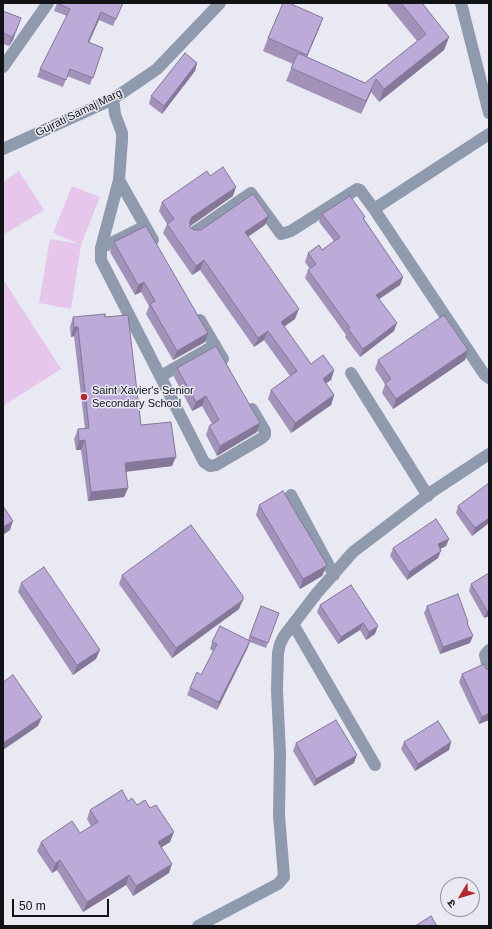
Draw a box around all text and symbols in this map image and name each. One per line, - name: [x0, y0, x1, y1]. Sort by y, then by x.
- street label: Gujrati Samaj Marg: [34, 86, 124, 140]
- place label: Saint Xavier's Senior Secondary School: [92, 384, 194, 410]
- marker: Saint Xavier's Senior Secondary School: [79, 392, 89, 402]
- north arrow: [440, 877, 480, 917]
- scale bar: [14, 891, 111, 917]
- text: उ: [445, 898, 458, 910]
- text: 50 m: [19, 899, 46, 913]

